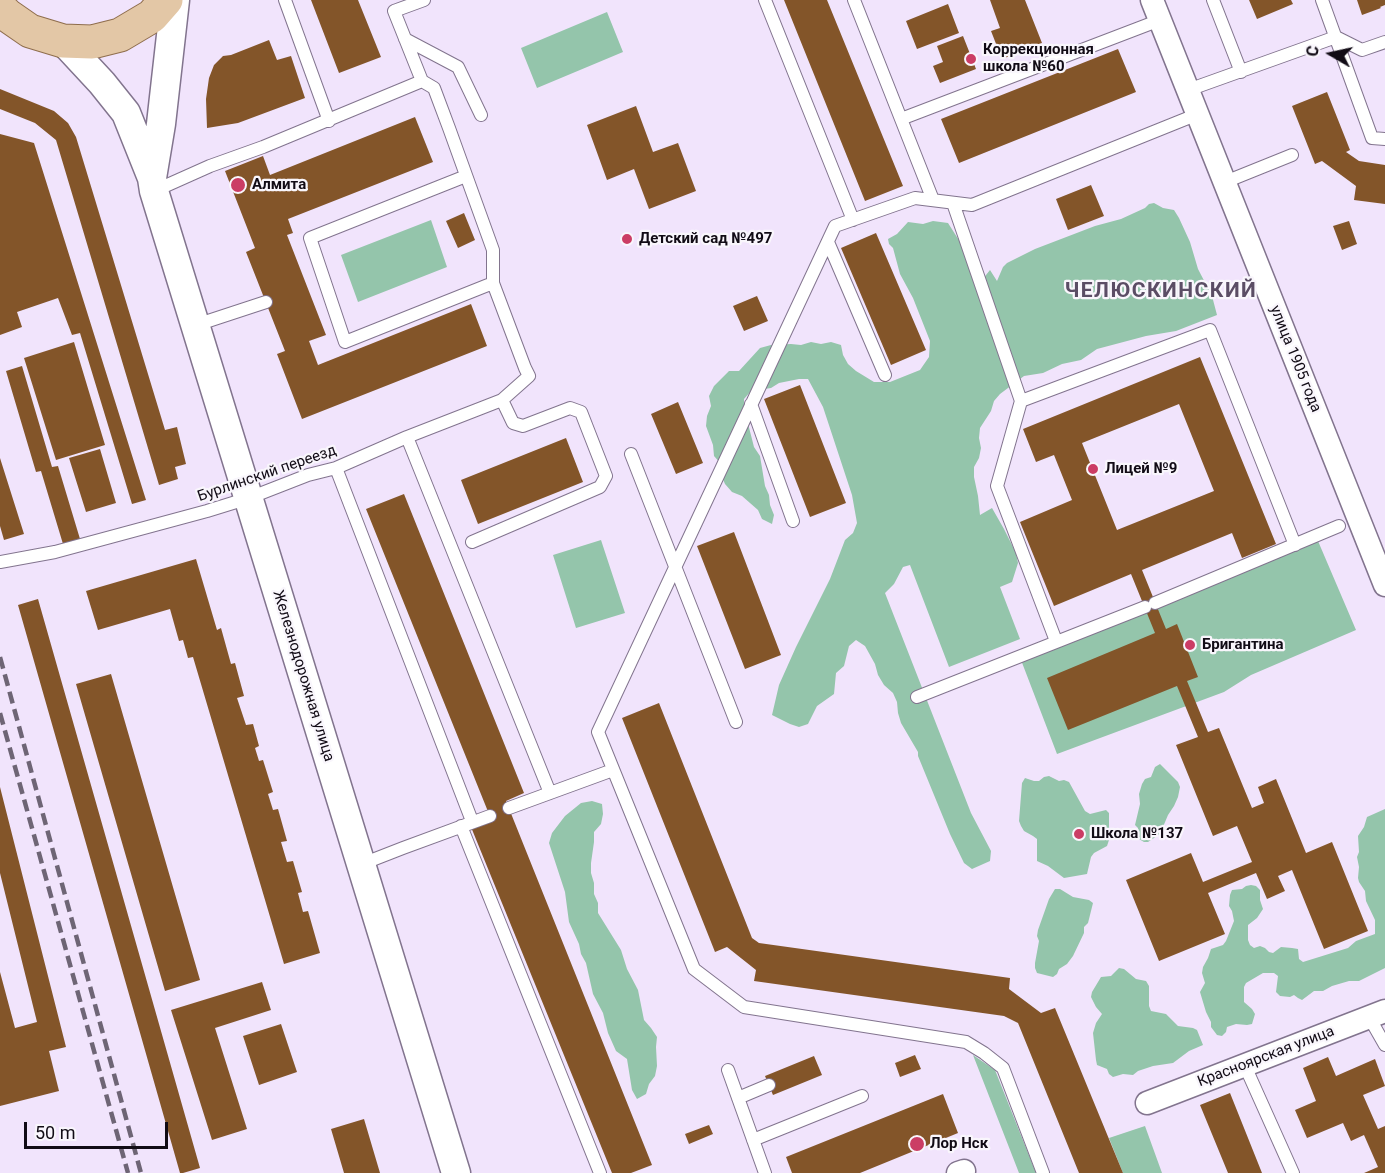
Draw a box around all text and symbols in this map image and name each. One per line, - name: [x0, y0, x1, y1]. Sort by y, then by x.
- north arrow: [1301, 24, 1361, 84]
- place label: Коррекционная школа №60: [983, 41, 1094, 76]
- text: С: [1303, 44, 1323, 58]
- marker: Коррекционная школа №60: [964, 52, 978, 66]
- marker: Алмита: [229, 176, 247, 194]
- place label: Алмита: [252, 176, 306, 194]
- place label: Детский сад №497: [639, 230, 772, 248]
- marker: Детский сад №497: [620, 232, 634, 246]
- district label: ЧЕЛЮСКИНСКИЙ: [1065, 279, 1257, 305]
- street label: улица 1905 года: [1265, 303, 1325, 415]
- street label: Бурлинский переезд: [195, 442, 339, 506]
- place label: Лицей №9: [1105, 460, 1177, 478]
- marker: Лицей №9: [1086, 462, 1100, 476]
- street label: Железнодорожная улица: [268, 588, 338, 764]
- place label: Бригантина: [1202, 636, 1284, 654]
- marker: Бригантина: [1183, 638, 1197, 652]
- place label: Школа №137: [1091, 825, 1183, 843]
- marker: Школа №137: [1072, 827, 1086, 841]
- street label: Красноярская улица: [1195, 1023, 1337, 1091]
- scale bar: [27, 1110, 171, 1148]
- text: 50 m: [35, 1122, 75, 1143]
- marker: Лор Нск: [908, 1135, 926, 1153]
- place label: Лор Нск: [930, 1135, 988, 1153]

